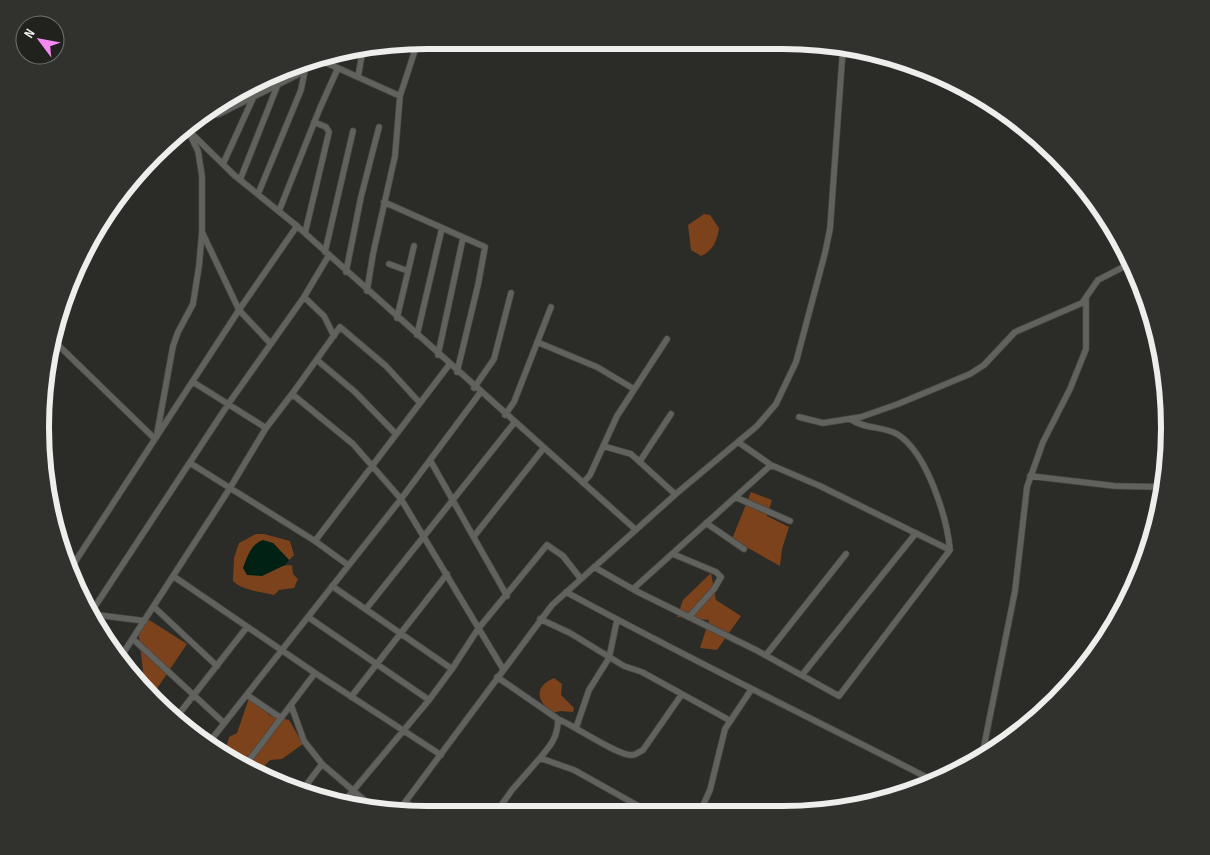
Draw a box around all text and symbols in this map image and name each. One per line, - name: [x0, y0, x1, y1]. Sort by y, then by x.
- north arrow: [15, 15, 65, 65]
- text: N: [20, 26, 39, 41]

